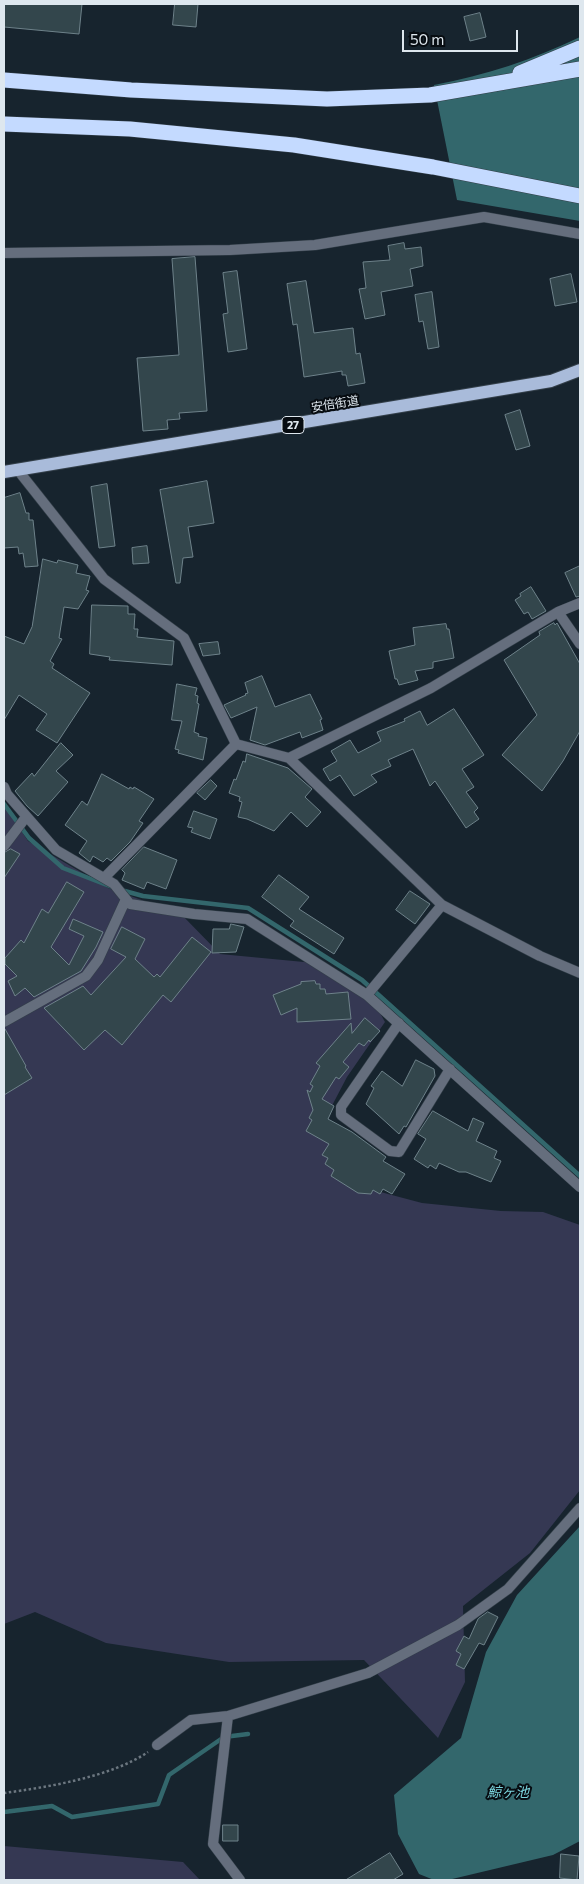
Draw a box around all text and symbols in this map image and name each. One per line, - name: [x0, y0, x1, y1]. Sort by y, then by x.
- scale bar: [404, 20, 520, 52]
- text: 50 m: [410, 30, 444, 48]
- street label: 安倍街道: [310, 393, 360, 415]
- road number: 27: [282, 416, 304, 434]
- water label: 鯨ヶ池: [487, 1784, 529, 1800]

